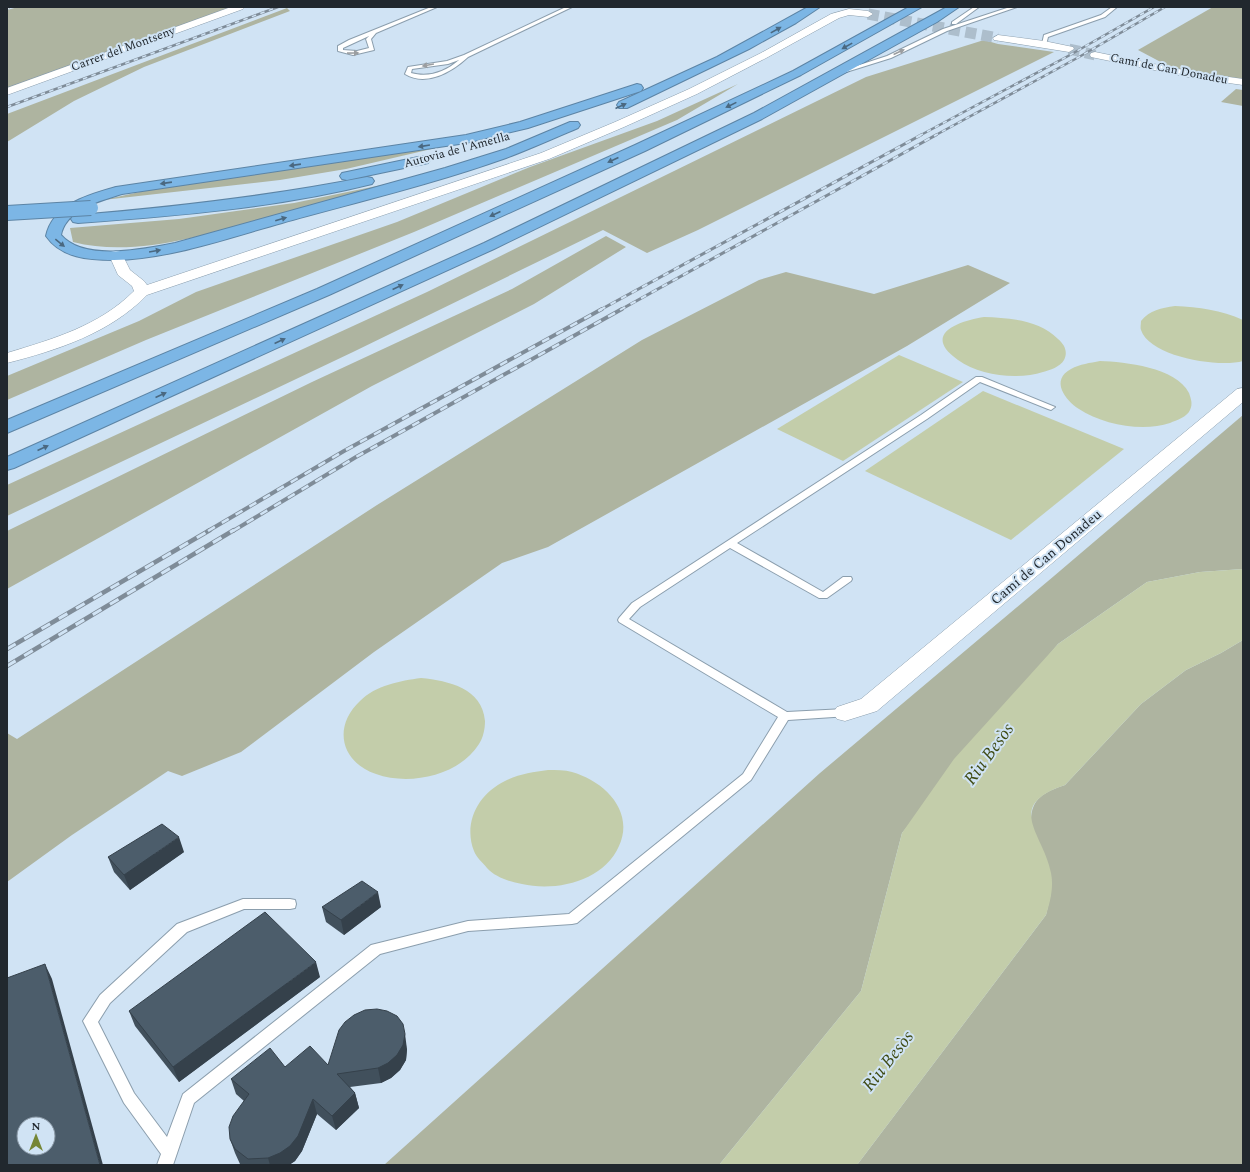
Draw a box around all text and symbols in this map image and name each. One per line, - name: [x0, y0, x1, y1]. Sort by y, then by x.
- street label: Carrer del Montseny: [68, 21, 179, 77]
- one-way arrow: [770, 26, 781, 33]
- one-way arrow: [841, 43, 853, 49]
- street label: Camí de Can Donadeu: [1109, 48, 1230, 90]
- one-way arrow: [893, 49, 904, 55]
- one-way arrow: [347, 50, 360, 56]
- one-way arrow: [422, 62, 434, 68]
- one-way arrow: [616, 102, 628, 108]
- one-way arrow: [725, 102, 737, 108]
- street label: Autovia de l'Ametlla: [402, 127, 512, 173]
- one-way arrow: [418, 143, 430, 149]
- one-way arrow: [608, 157, 619, 163]
- one-way arrow: [289, 162, 301, 168]
- one-way arrow: [160, 180, 172, 186]
- one-way arrow: [489, 211, 500, 217]
- one-way arrow: [275, 216, 287, 222]
- one-way arrow: [55, 239, 65, 247]
- one-way arrow: [149, 248, 161, 254]
- one-way arrow: [392, 284, 404, 290]
- one-way arrow: [274, 338, 285, 344]
- one-way arrow: [156, 392, 167, 398]
- one-way arrow: [37, 445, 48, 451]
- street label: Camí de Can Donadeu: [986, 504, 1106, 610]
- water label: Riu Besòs: [957, 717, 1021, 791]
- water label: Riu Besòs: [855, 1024, 921, 1097]
- north arrow: [16, 1116, 56, 1156]
- text: N: [32, 1118, 41, 1135]

